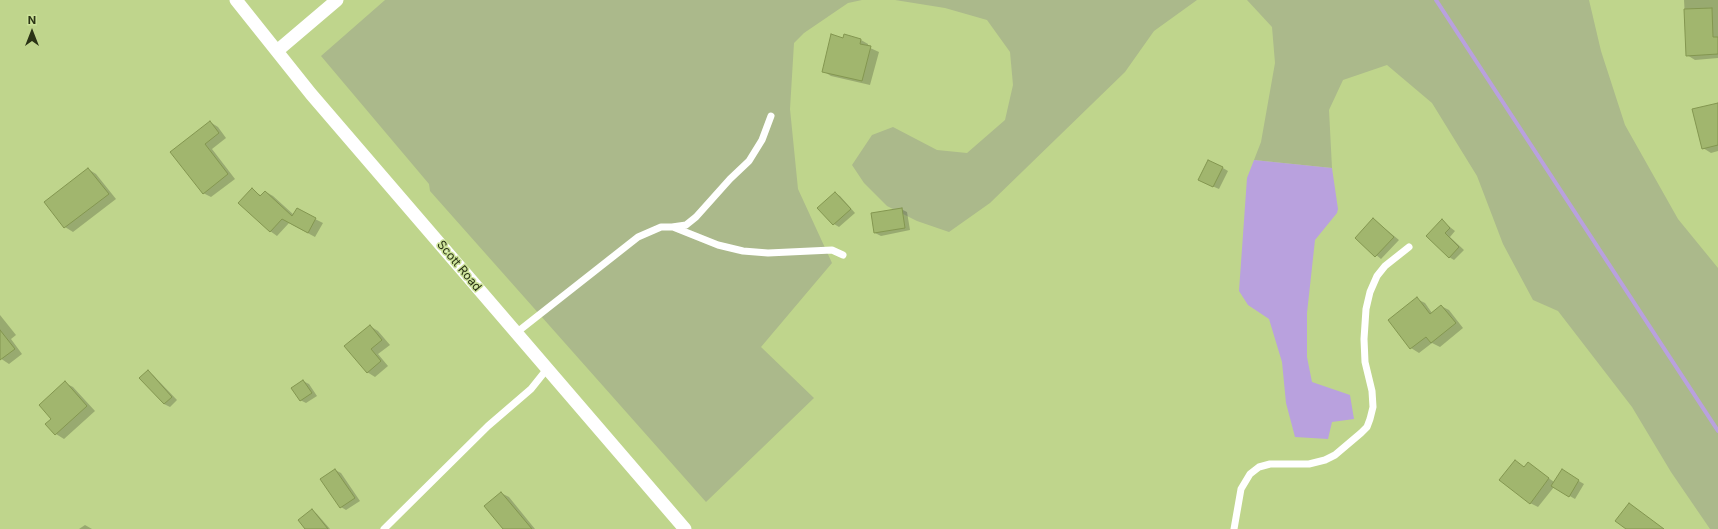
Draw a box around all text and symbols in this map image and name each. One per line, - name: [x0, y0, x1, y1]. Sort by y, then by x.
- north arrow: [12, 12, 52, 52]
- text: N: [28, 13, 36, 27]
- street label: Scott Road: [434, 238, 484, 294]

